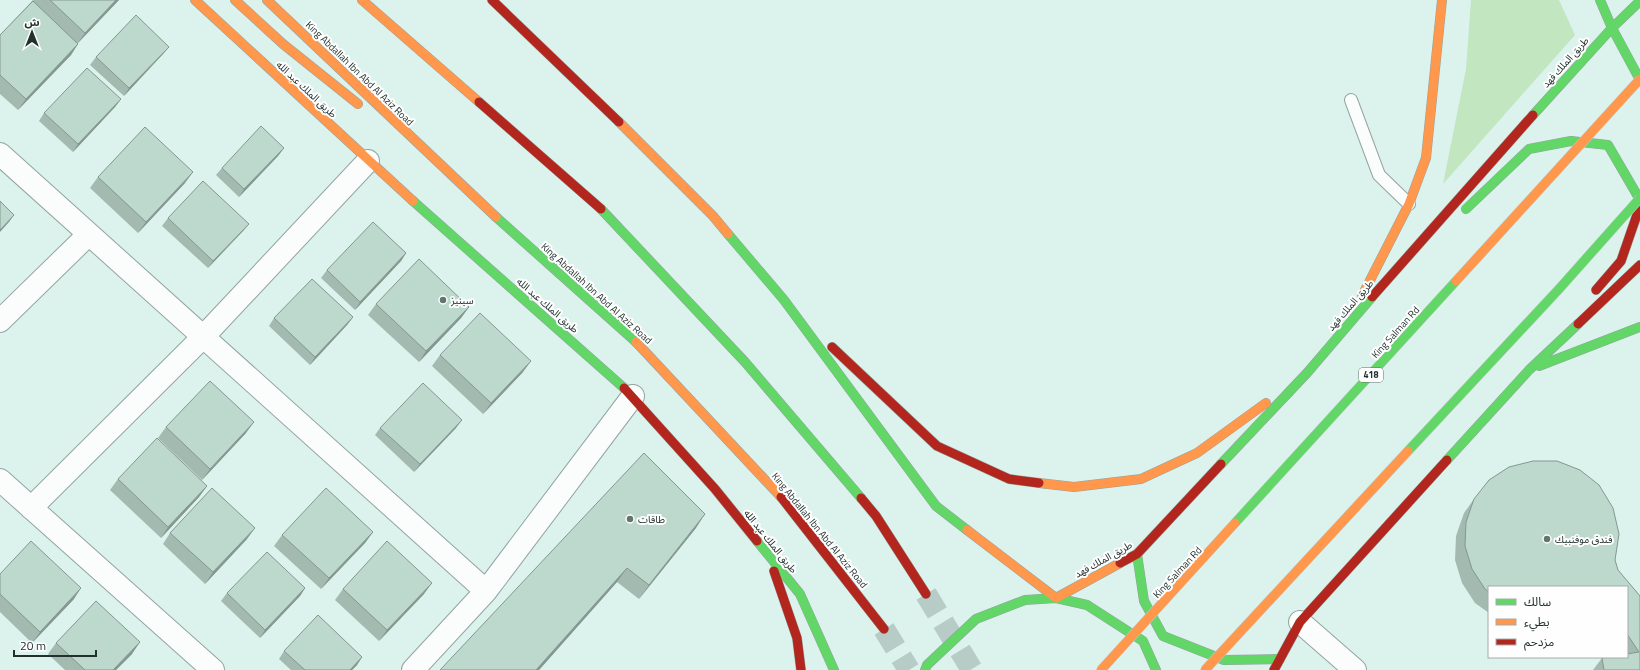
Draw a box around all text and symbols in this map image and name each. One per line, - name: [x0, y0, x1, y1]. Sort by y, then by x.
- north arrow: [12, 12, 52, 52]
- text: ش: [24, 14, 40, 30]
- street label: King Abdallah Ibn Abd Al Aziz Road: [302, 18, 417, 129]
- street label: طريق الملك فهد: [1538, 33, 1592, 91]
- street label: طريق الملك عبد الله: [273, 57, 340, 122]
- street label: King Abdallah Ibn Abd Al Aziz Road: [538, 239, 656, 347]
- street label: طريق الملك عبد الله: [513, 274, 582, 337]
- street label: طريق الملك فهد: [1324, 276, 1377, 334]
- place label: سينيز: [450, 293, 474, 308]
- marker: سينيز: [438, 295, 448, 305]
- street label: King Salman Rd: [1368, 303, 1423, 362]
- road number: 418: [1359, 368, 1383, 382]
- street label: King Abdallah Ibn Abd Al Aziz Road: [768, 469, 871, 591]
- street label: طريق الملك عبد الله: [740, 506, 801, 576]
- place label: طاقات: [638, 512, 665, 527]
- marker: طاقات: [625, 514, 635, 524]
- place label: فندق موفنبيك: [1555, 532, 1613, 547]
- marker: فندق موفنبيك: [1542, 534, 1552, 544]
- street label: طريق الملك فهد: [1072, 537, 1135, 581]
- street label: King Salman Rd: [1149, 543, 1205, 601]
- legend: [1488, 586, 1628, 658]
- text: سالك: [1524, 592, 1551, 611]
- text: بطيء: [1524, 612, 1550, 632]
- scale bar: [14, 632, 96, 658]
- text: مزدحم: [1524, 632, 1554, 651]
- text: 20 m: [20, 636, 46, 655]

